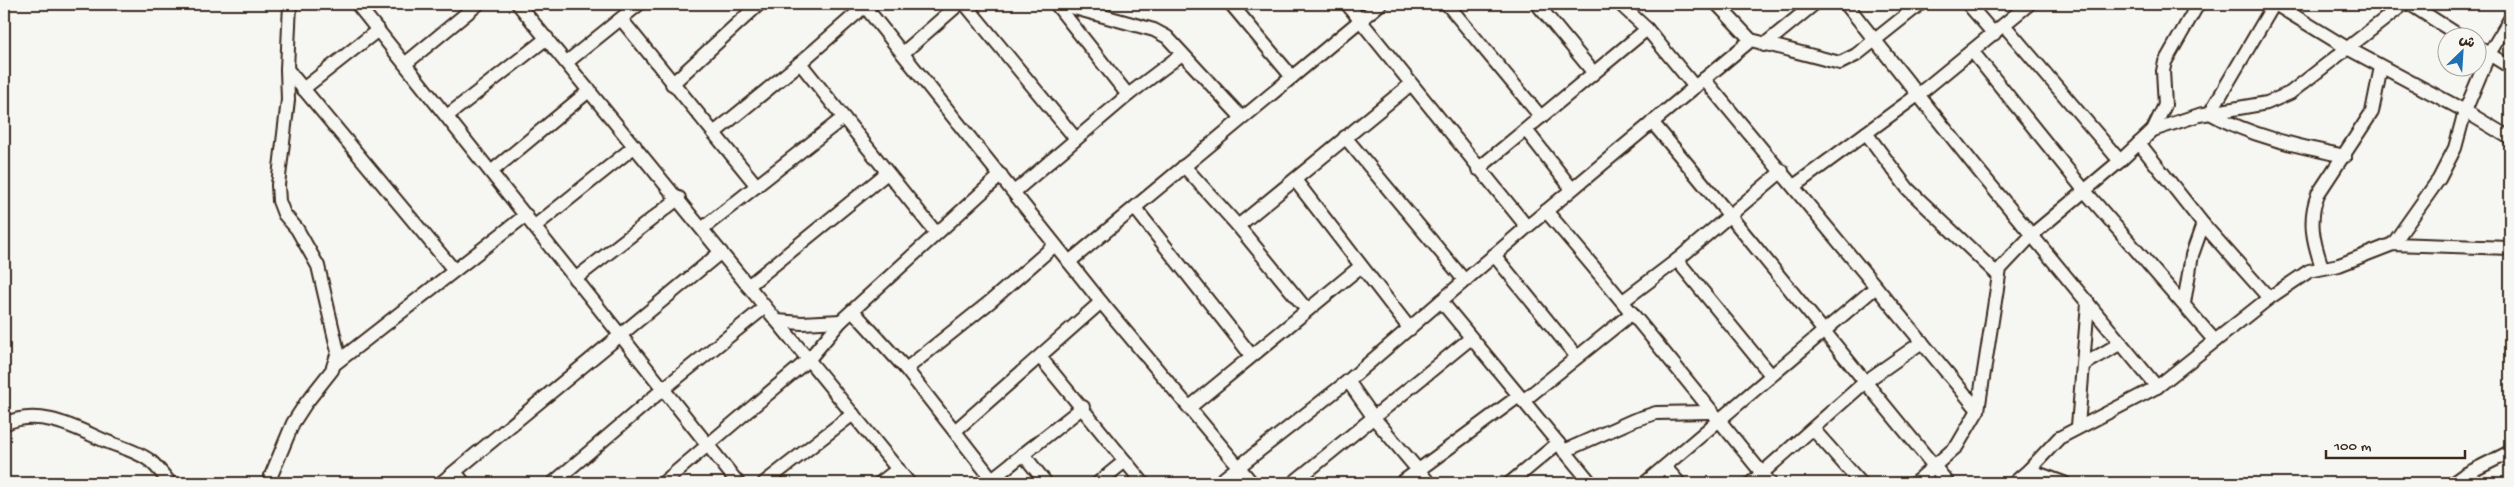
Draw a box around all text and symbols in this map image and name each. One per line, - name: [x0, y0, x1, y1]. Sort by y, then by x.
- north arrow: [2436, 28, 2486, 78]
- text: ش: [2456, 32, 2477, 53]
- scale bar: [2326, 427, 2465, 459]
- text: 100 m: [2333, 438, 2372, 456]

